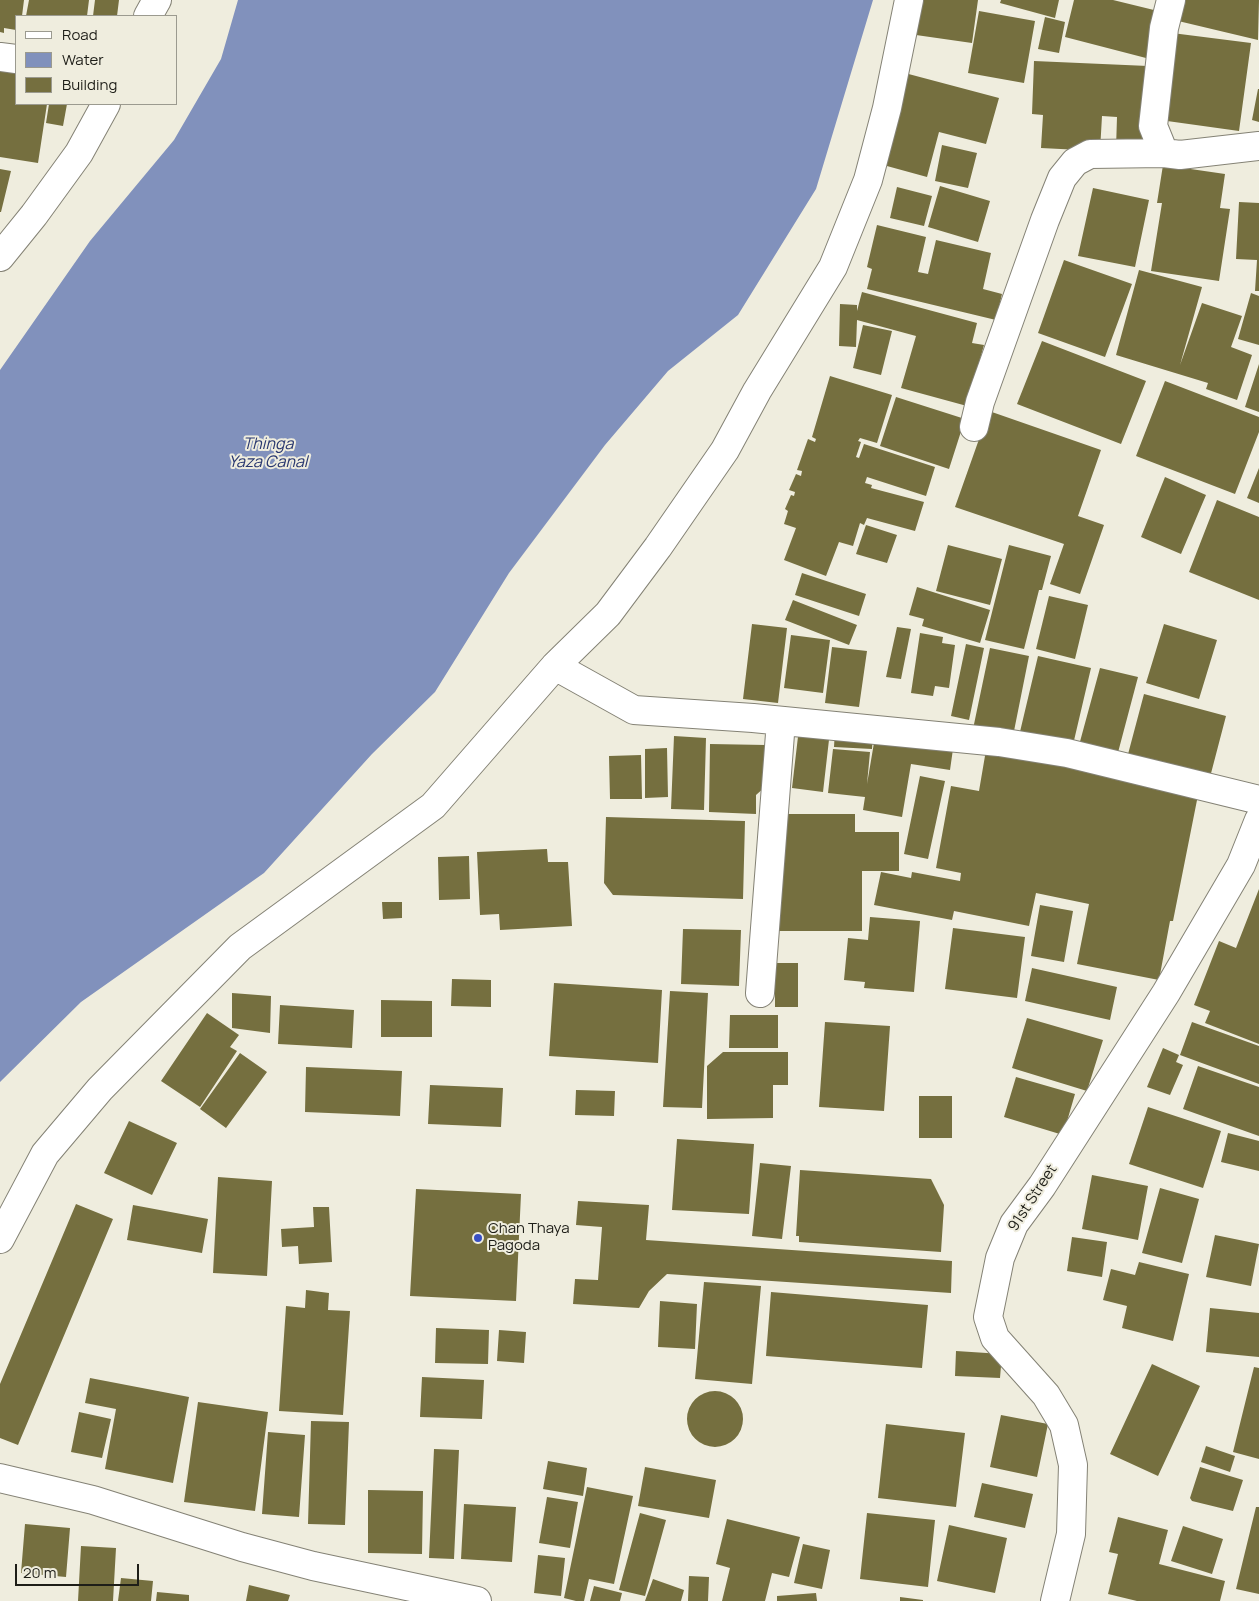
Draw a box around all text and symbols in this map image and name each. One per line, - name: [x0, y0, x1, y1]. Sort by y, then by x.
- legend: [15, 15, 178, 105]
- text: Road: [62, 24, 98, 45]
- text: Water: [62, 49, 104, 70]
- text: Building: [62, 74, 117, 95]
- water label: Thinga Yaza Canal: [228, 435, 308, 473]
- street label: 91st Street: [1005, 1161, 1061, 1235]
- place label: Chan Thaya Pagoda: [488, 1220, 570, 1255]
- marker: Chan Thaya Pagoda: [472, 1232, 484, 1244]
- scale bar: [18, 1554, 141, 1586]
- text: 20 m: [23, 1562, 56, 1583]

